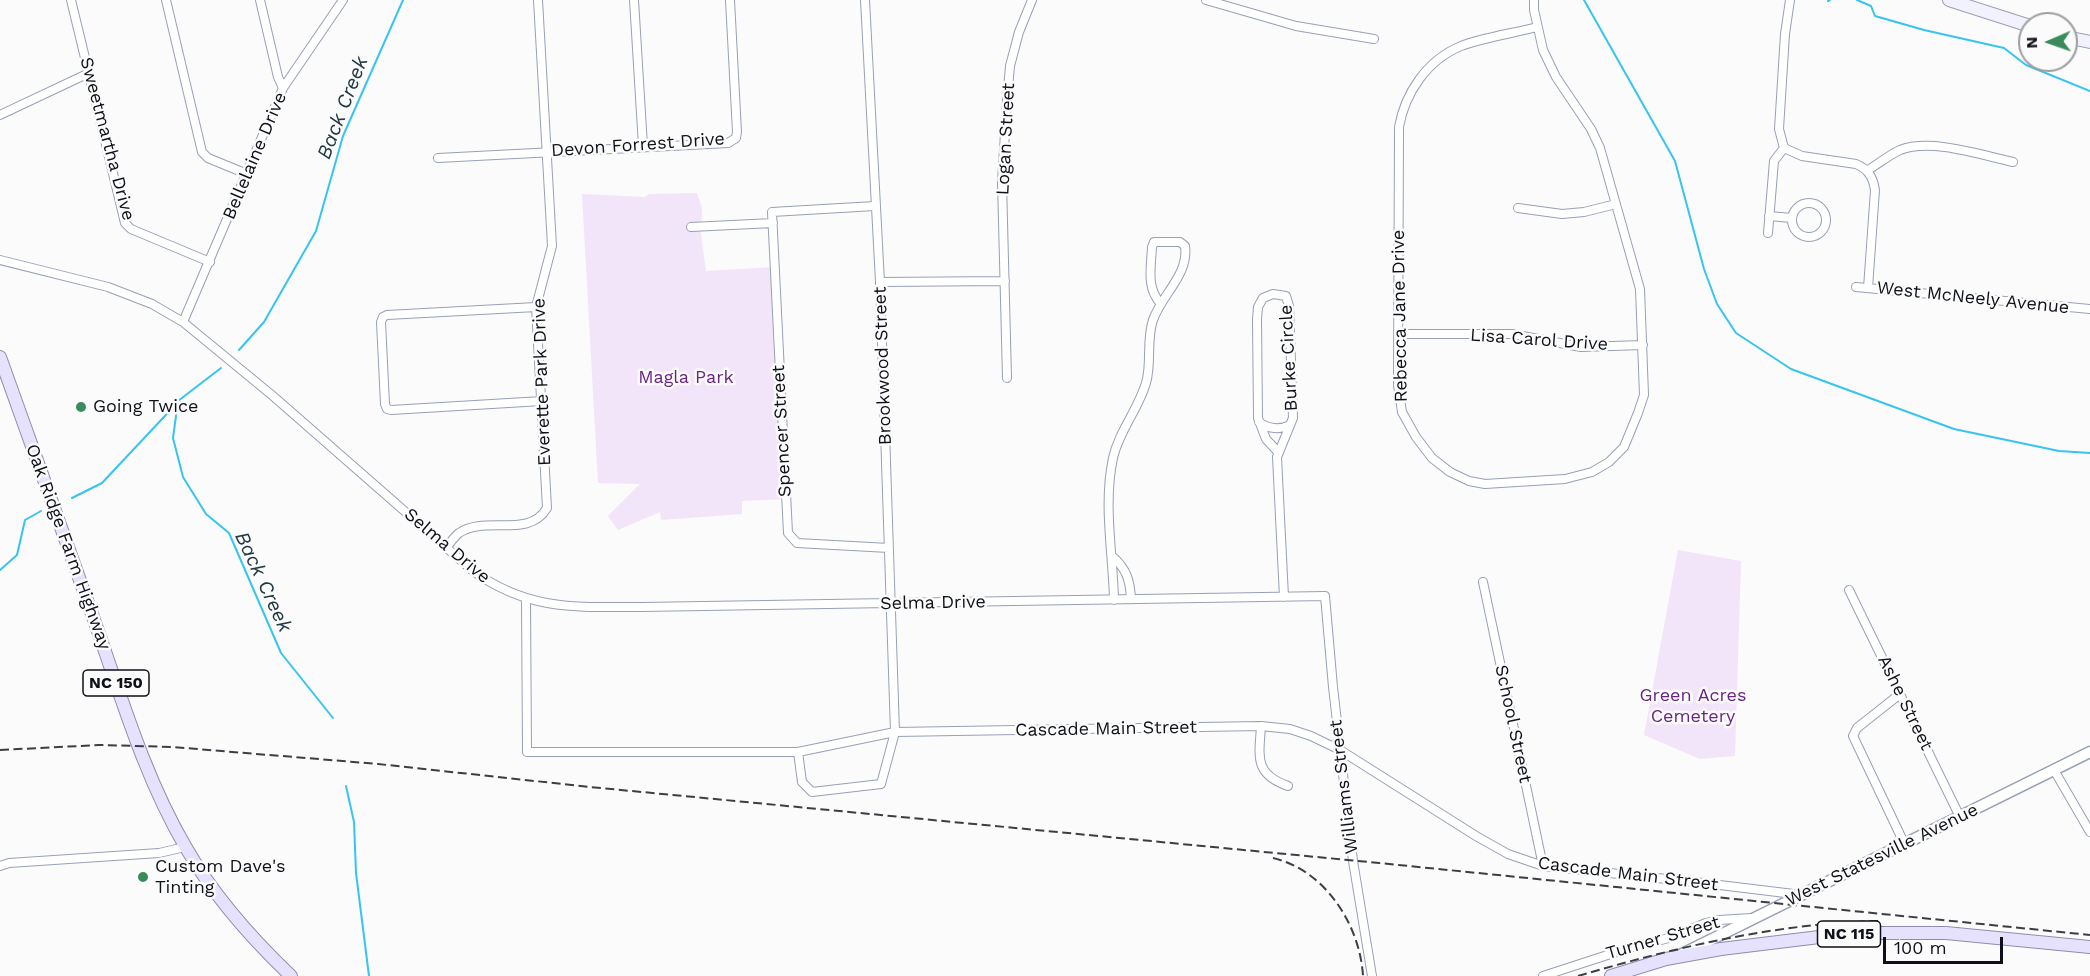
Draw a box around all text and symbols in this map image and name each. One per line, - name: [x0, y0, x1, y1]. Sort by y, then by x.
- north arrow: [2018, 12, 2078, 72]
- text: N: [2022, 36, 2041, 49]
- water label: Back Creek: [312, 53, 374, 163]
- street label: Sweetmartha Drive: [75, 55, 139, 223]
- street label: Logan Street: [992, 82, 1020, 196]
- street label: Bellelaine Drive: [218, 89, 292, 223]
- street label: Devon Forrest Drive: [550, 128, 726, 162]
- street label: Rebecca Jane Drive: [1388, 229, 1412, 403]
- street label: West McNeely Avenue: [1876, 277, 2070, 319]
- street label: Brookwood Street: [869, 286, 897, 446]
- street label: Everette Park Drive: [528, 298, 556, 466]
- street label: Burke Circle: [1275, 304, 1303, 412]
- street label: Lisa Carol Drive: [1469, 324, 1609, 356]
- street label: Spencer Street: [768, 364, 796, 498]
- park label: Magla Park: [638, 367, 734, 389]
- place label: Going Twice: [93, 396, 198, 418]
- marker: Going Twice: [74, 400, 88, 414]
- street label: Oak Ridge Farm Highway: [21, 441, 115, 653]
- street label: Selma Drive: [400, 504, 494, 588]
- water label: Back Creek: [229, 528, 297, 636]
- street label: Selma Drive: [880, 591, 986, 615]
- street label: Ashe Street: [1873, 652, 1937, 754]
- street label: School Street: [1490, 663, 1536, 785]
- road number: NC 150: [83, 670, 149, 696]
- park label: Green Acres Cemetery: [1640, 685, 1746, 728]
- street label: Cascade Main Street: [1015, 717, 1197, 741]
- street label: Williams Street: [1325, 719, 1363, 855]
- street label: West Statesville Avenue: [1782, 799, 1982, 911]
- street label: Cascade Main Street: [1536, 852, 1720, 896]
- place label: Custom Dave's Tinting: [155, 856, 285, 898]
- marker: Custom Dave's Tinting: [136, 870, 150, 884]
- street label: Turner Street: [1604, 911, 1722, 965]
- road number: NC 115: [1818, 921, 1880, 947]
- scale bar: [1886, 925, 2006, 963]
- text: 100 m: [1894, 937, 1947, 958]

